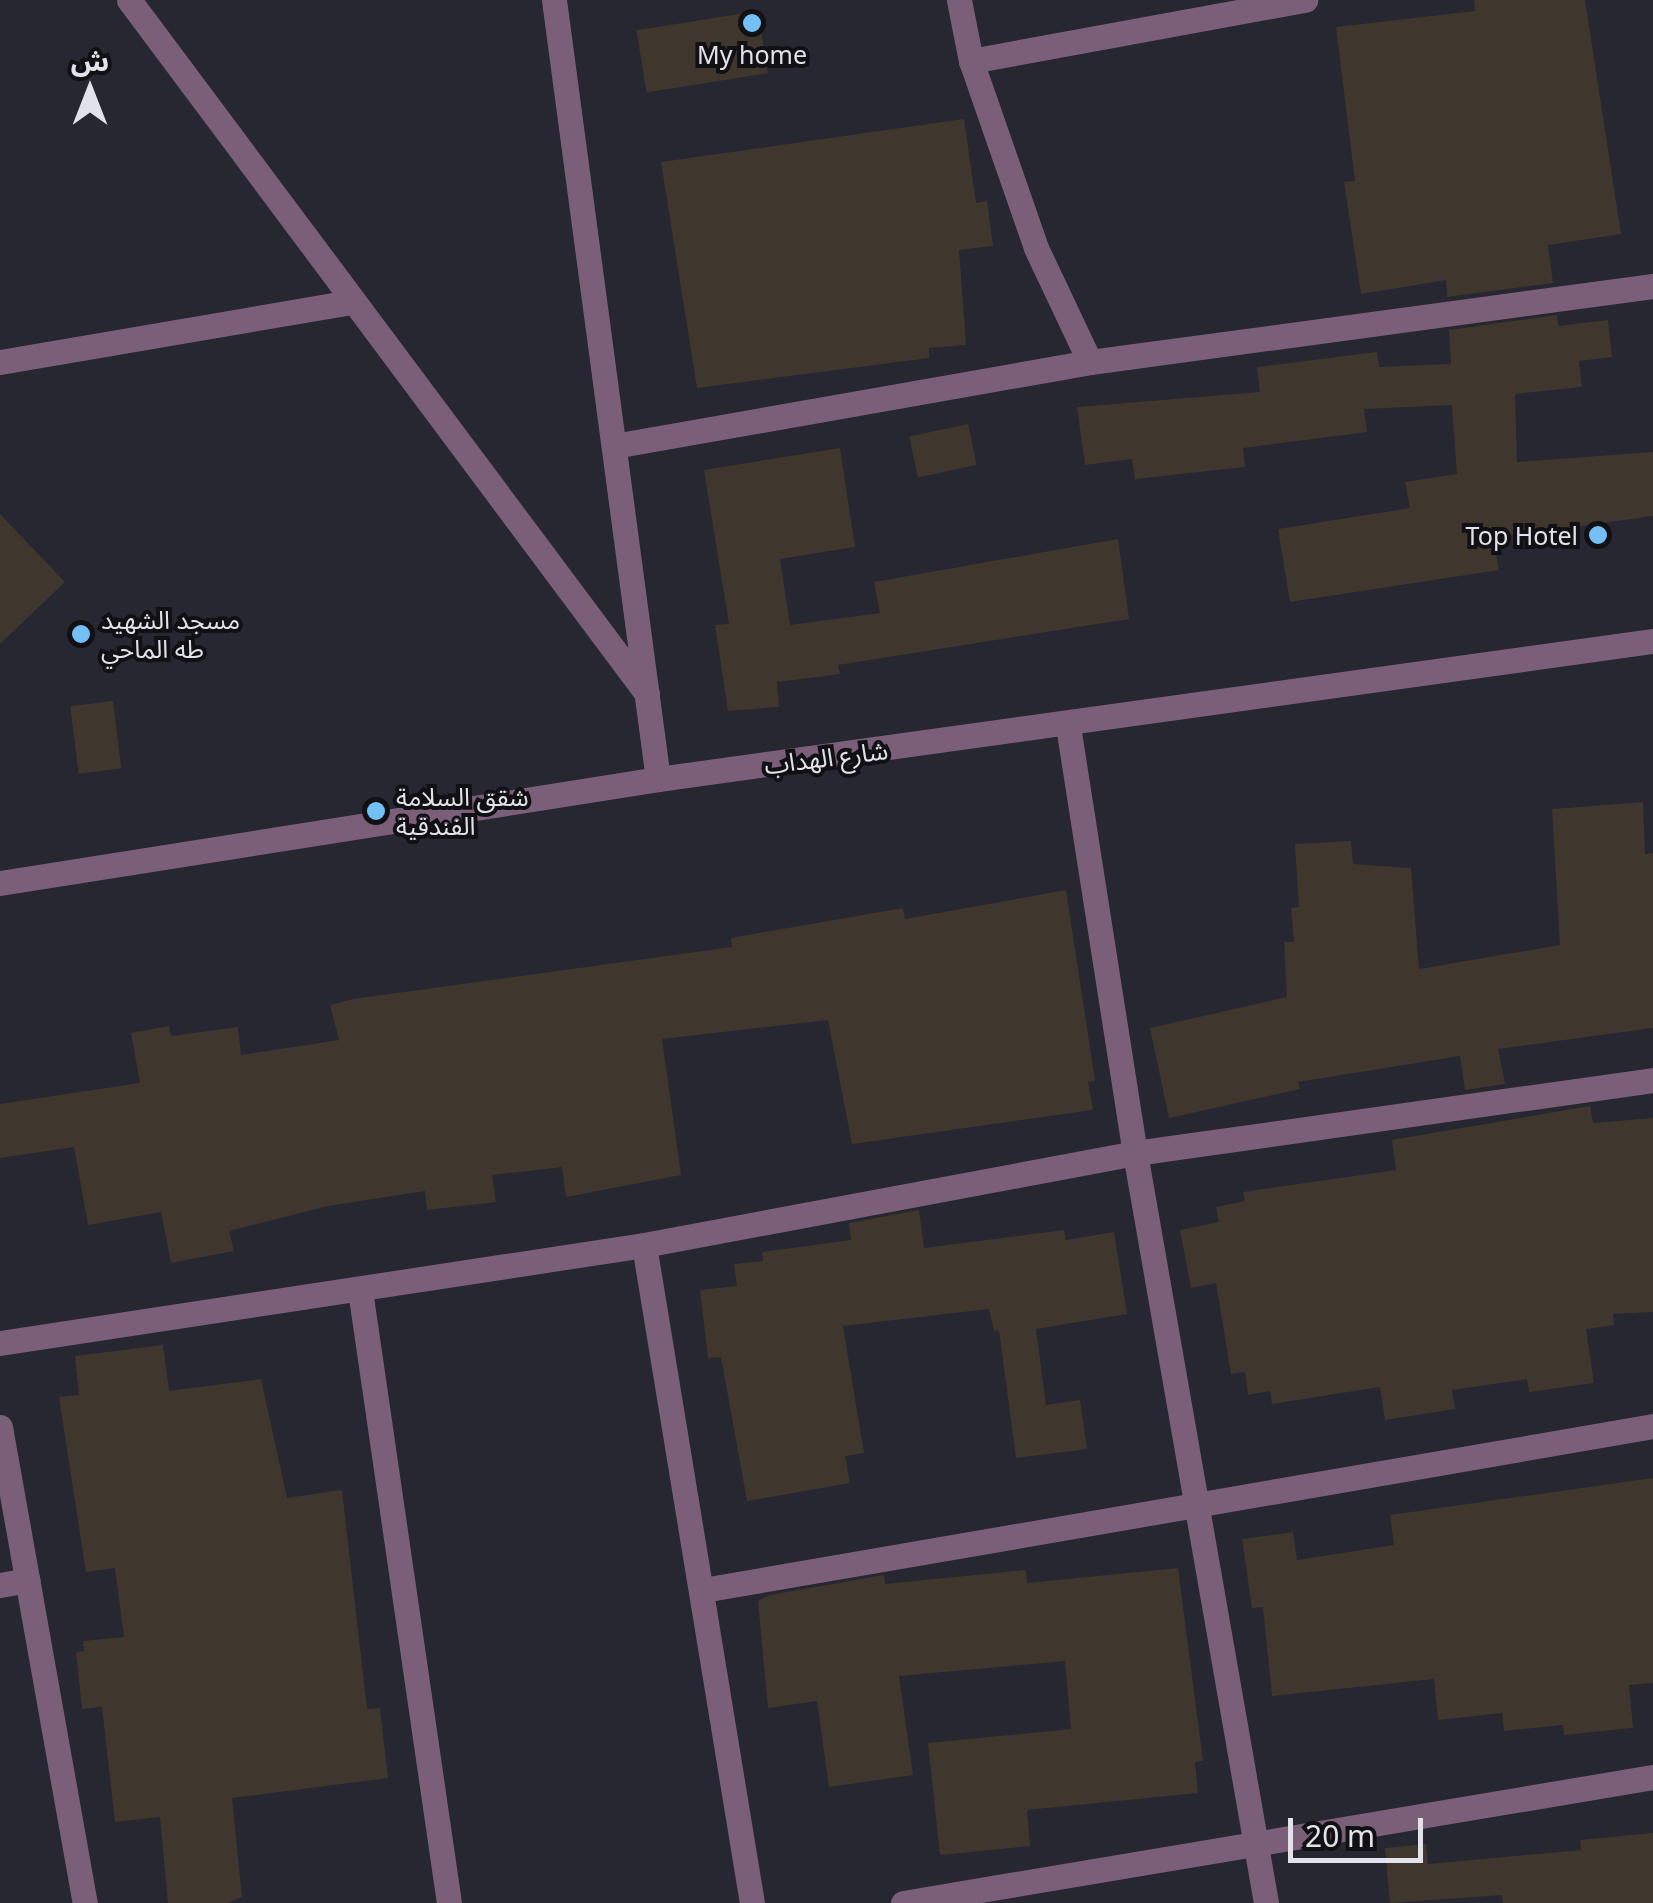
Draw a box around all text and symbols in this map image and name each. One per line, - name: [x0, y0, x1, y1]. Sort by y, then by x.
- marker: My home: [741, 12, 763, 34]
- place label: My home: [697, 39, 807, 69]
- north arrow: [40, 40, 140, 140]
- text: ش: [71, 41, 109, 79]
- place label: Top Hotel: [1466, 520, 1578, 550]
- marker: Top Hotel: [1587, 524, 1609, 546]
- place label: مسجد الشهيد طه الماحي: [101, 605, 240, 664]
- marker: مسجد الشهيد طه الماحي: [70, 623, 92, 645]
- street label: شارع الهداب: [762, 735, 890, 779]
- place label: شقق السلامة الفندقية: [396, 782, 529, 841]
- marker: شقق السلامة الفندقية: [365, 800, 387, 822]
- scale bar: [1293, 1798, 1428, 1860]
- text: 20 m: [1305, 1815, 1375, 1856]

